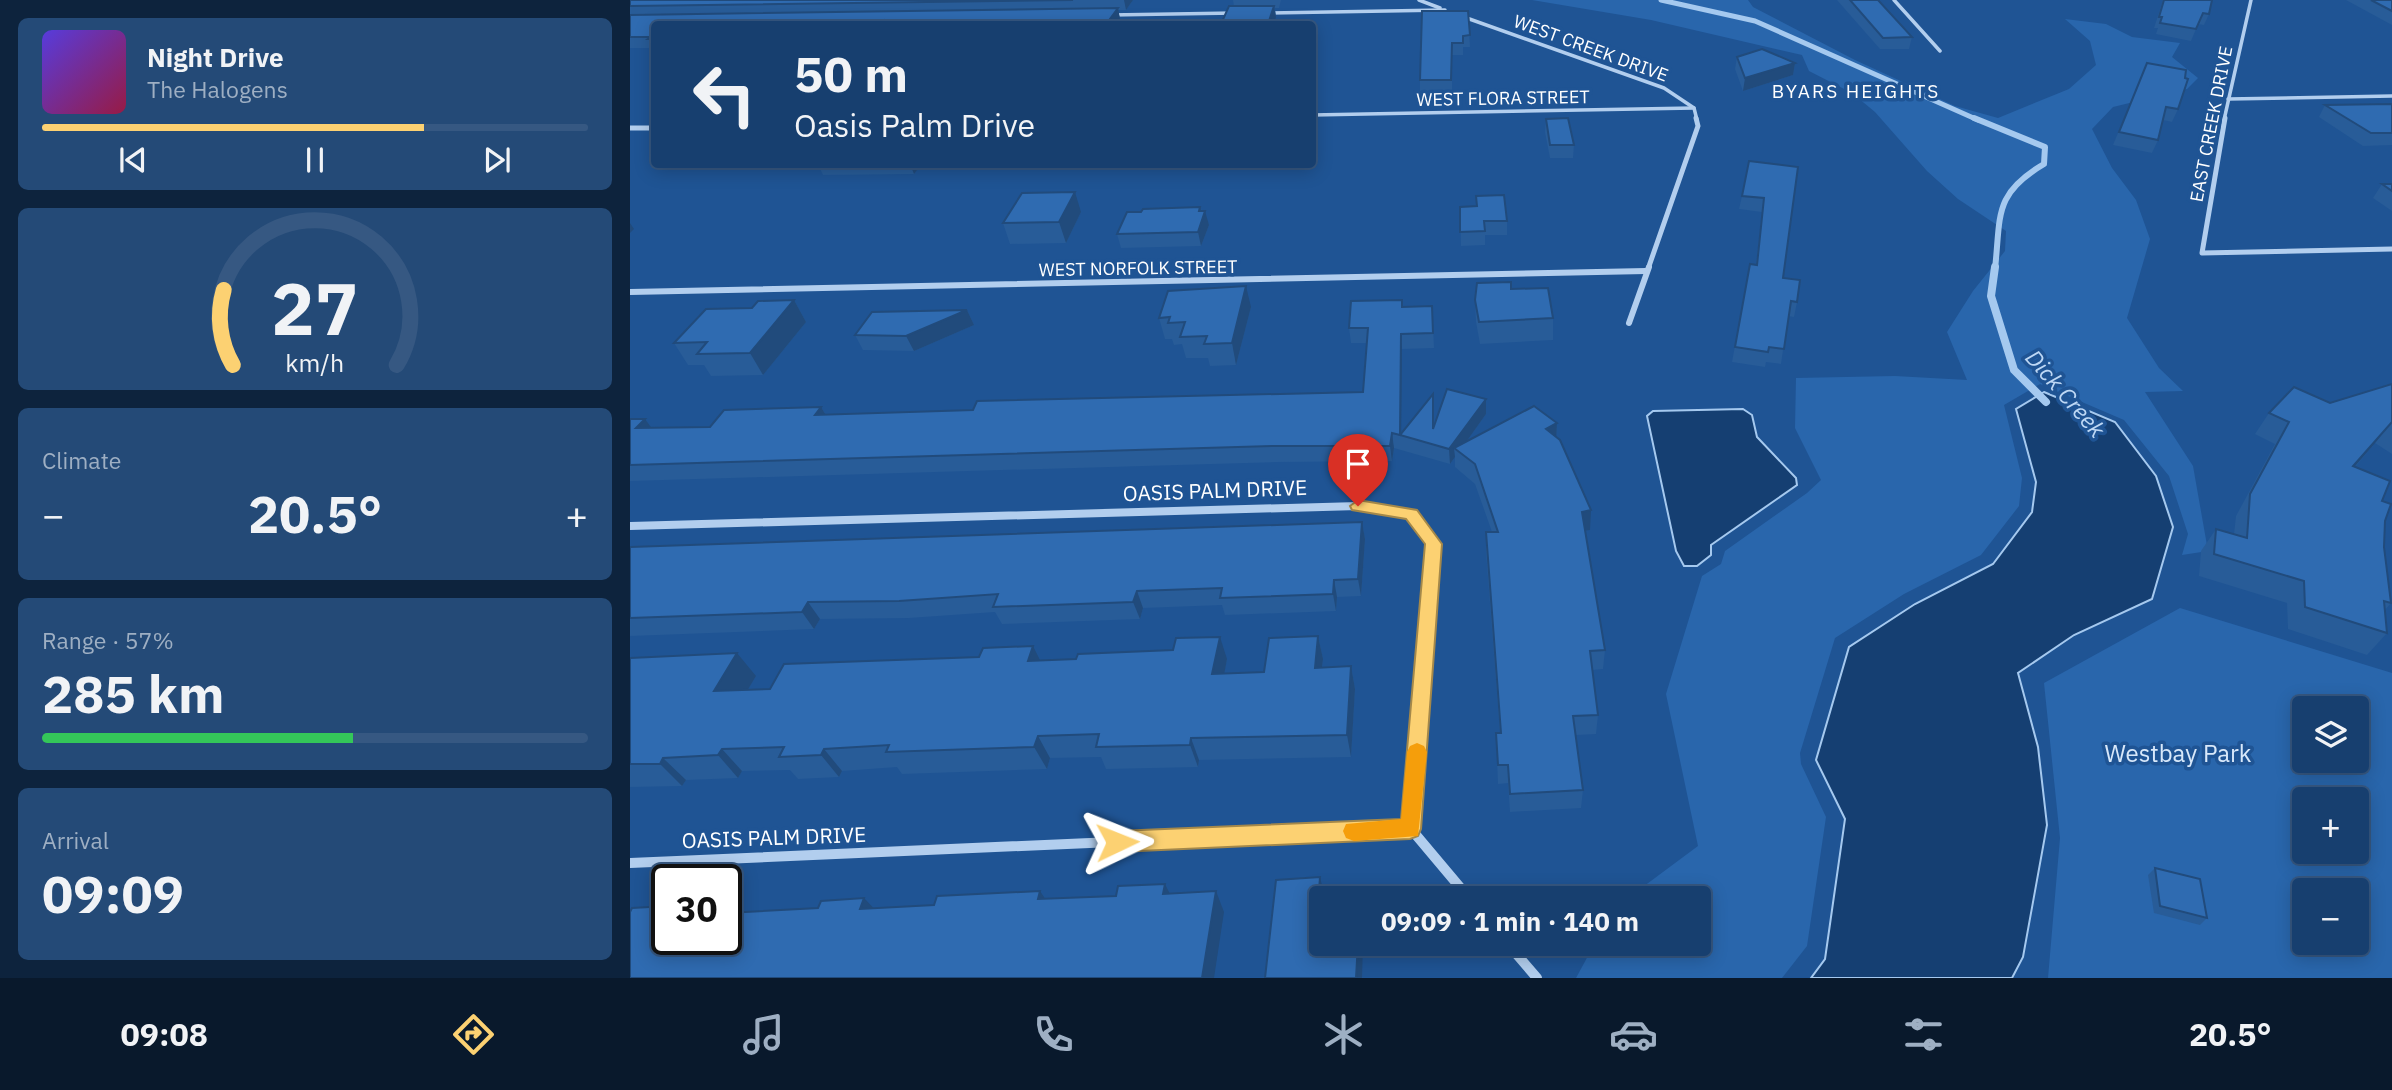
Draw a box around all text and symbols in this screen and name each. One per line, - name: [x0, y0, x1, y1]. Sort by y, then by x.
- street label: WEST CREEK DRIVE: [1511, 9, 1671, 87]
- text: Night Drive: [147, 40, 284, 74]
- text: 50 m: [794, 42, 908, 105]
- street label: EAST CREEK DRIVE: [2185, 44, 2237, 204]
- icon: left: [679, 49, 770, 140]
- text: The Halogens: [147, 74, 288, 104]
- district label: BYARS HEIGHTS: [1772, 79, 1940, 103]
- street label: WEST FLORA STREET: [1416, 85, 1590, 111]
- text: Oasis Palm Drive: [794, 104, 1035, 146]
- icon: previous: [114, 141, 152, 179]
- icon: pause: [296, 141, 334, 179]
- icon: next: [478, 141, 516, 179]
- street label: WEST NORFOLK STREET: [1038, 255, 1238, 281]
- text: 27: [271, 260, 359, 355]
- water label: Dick Creek: [2020, 343, 2113, 444]
- text: km/h: [286, 346, 344, 379]
- pin: [1328, 434, 1388, 506]
- text: Climate: [42, 445, 121, 475]
- icon: arrive: [1339, 445, 1377, 483]
- street label: OASIS PALM DRIVE: [1122, 473, 1308, 507]
- text: 20.5°: [248, 480, 382, 547]
- text: −: [42, 490, 65, 539]
- text: +: [565, 490, 588, 539]
- text: Range · 57%: [42, 625, 174, 655]
- text: 285 km: [42, 660, 224, 727]
- map controls: [2292, 696, 2369, 955]
- button: layers: [2292, 696, 2369, 773]
- park label: Westbay Park: [2105, 737, 2252, 769]
- button: +: [2292, 787, 2369, 864]
- position arrow: [1080, 805, 1154, 879]
- street label: OASIS PALM DRIVE: [681, 820, 867, 854]
- text: Arrival: [42, 825, 109, 855]
- text: 09:09: [42, 860, 184, 927]
- speed limit sign: 30: [651, 864, 742, 955]
- button: −: [2292, 878, 2369, 955]
- text: 09:09 · 1 min · 140 m: [1381, 904, 1639, 938]
- icon: directions: [449, 1010, 498, 1059]
- icon: music: [739, 1010, 788, 1059]
- icon: phone: [1029, 1010, 1078, 1059]
- icon: climate: [1319, 1010, 1368, 1059]
- icon: car: [1609, 1010, 1658, 1059]
- icon: filters: [1899, 1010, 1948, 1059]
- text: 09:08: [121, 1013, 208, 1055]
- text: 20.5°: [2189, 1013, 2271, 1055]

